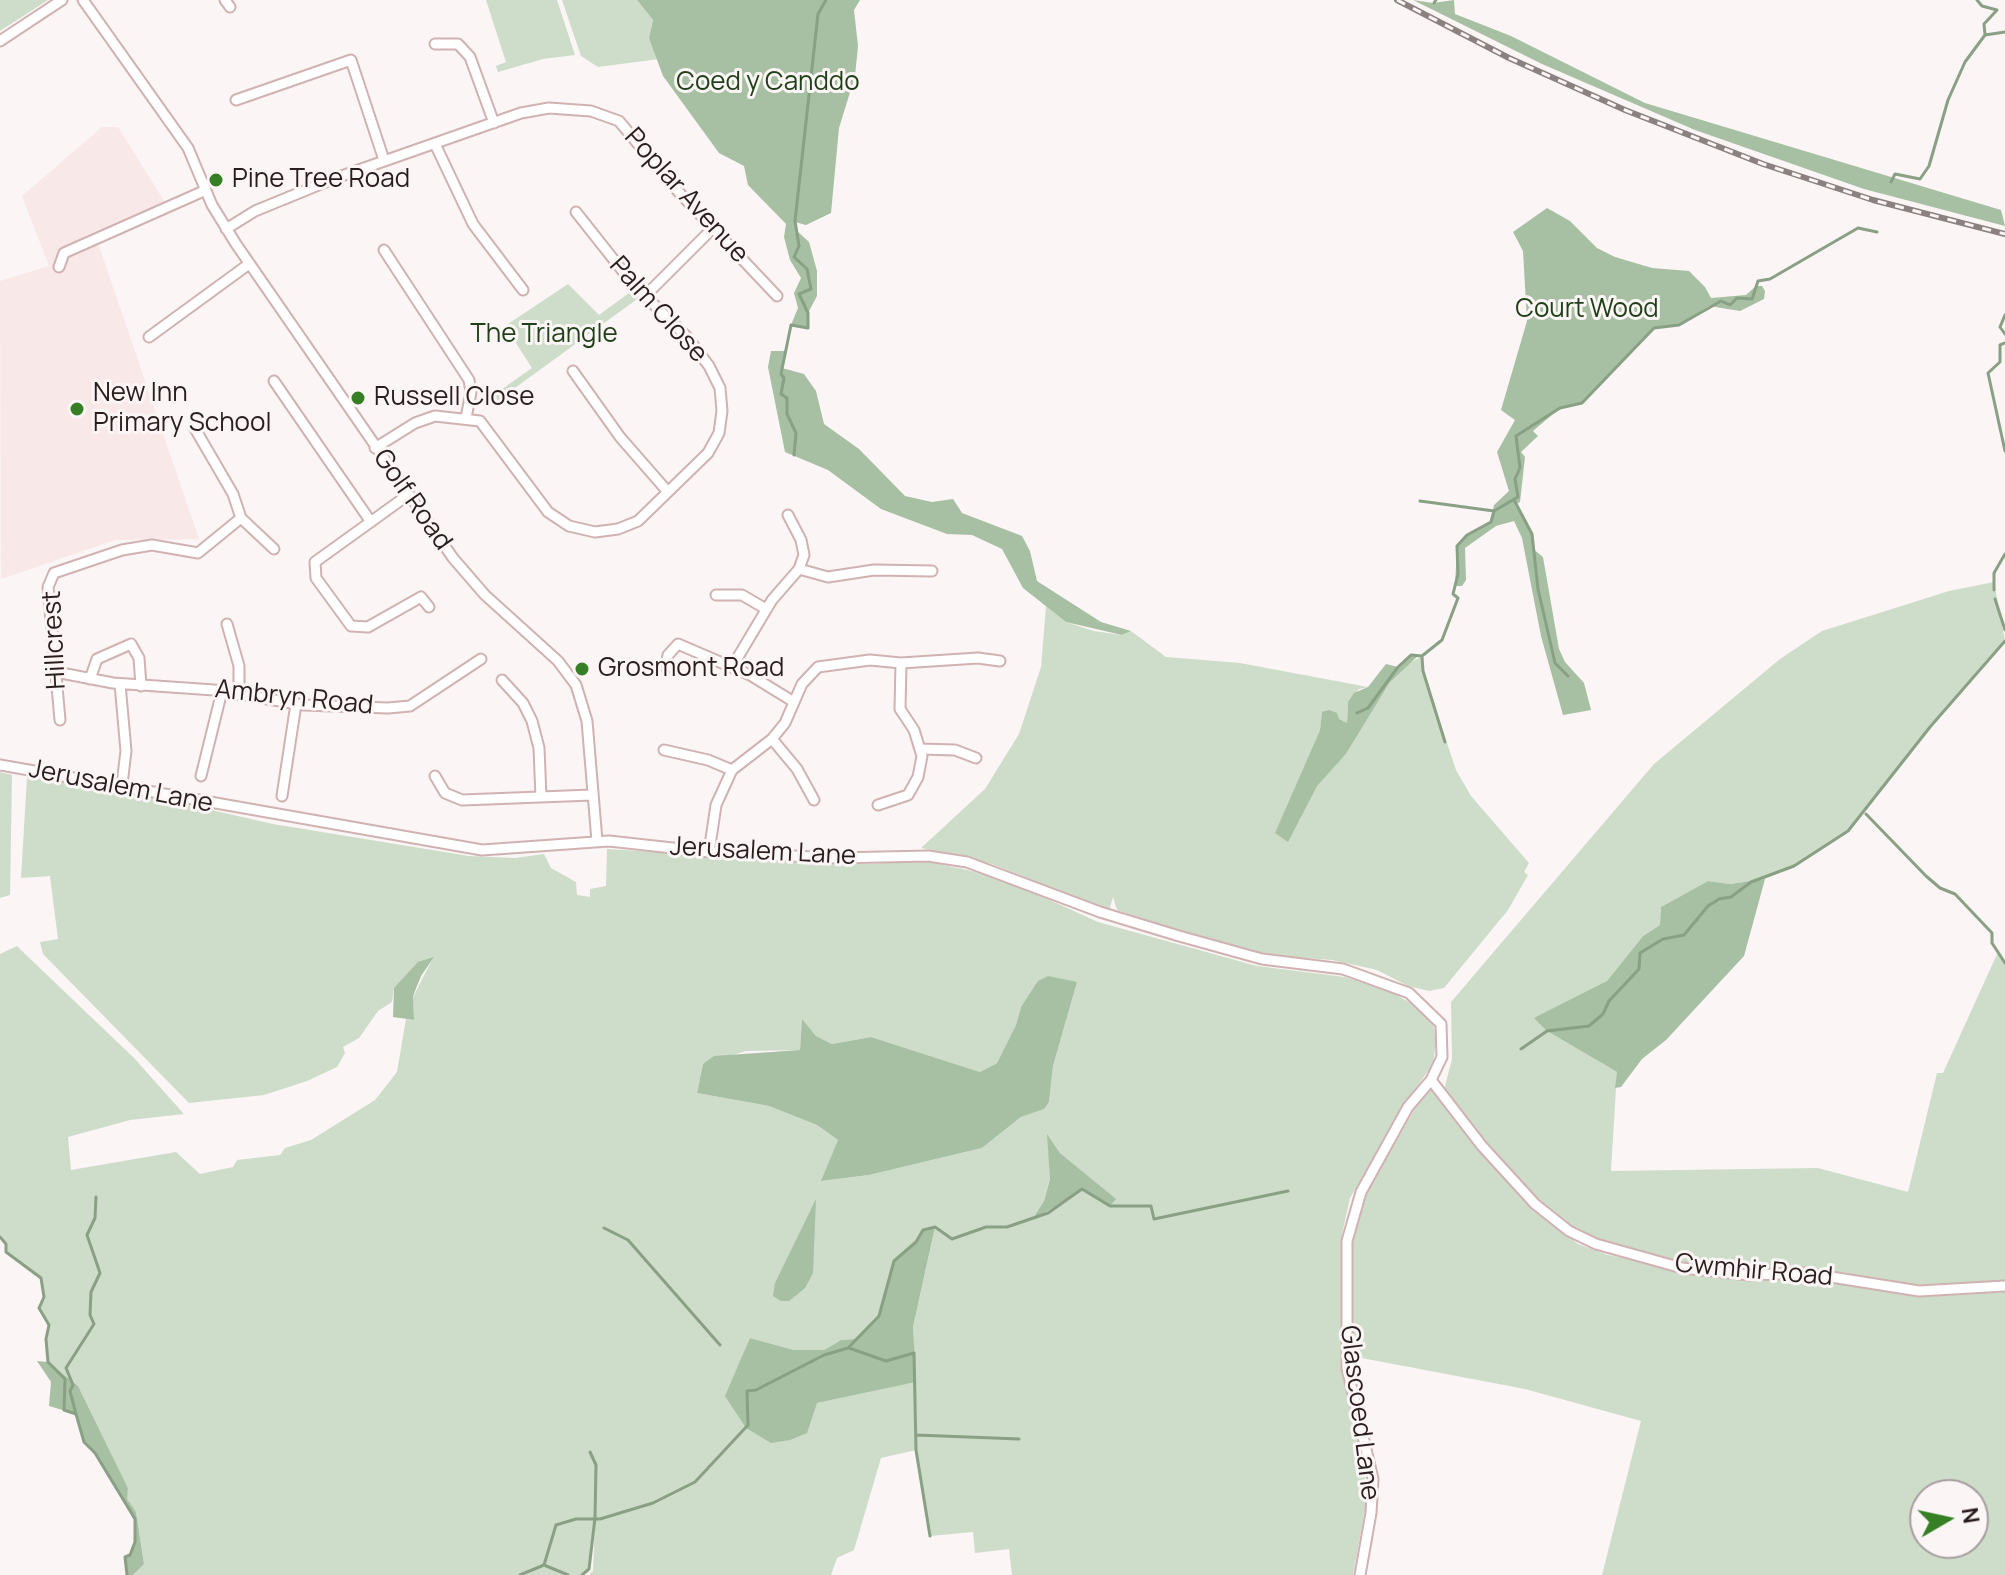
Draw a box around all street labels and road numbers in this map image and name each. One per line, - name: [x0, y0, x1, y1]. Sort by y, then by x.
- street label: Poplar Avenue: [617, 122, 755, 270]
- street label: Palm Close: [602, 251, 714, 369]
- street label: Golf Road: [366, 444, 458, 556]
- street label: Hillcrest: [37, 590, 73, 690]
- street label: Ambryn Road: [213, 674, 375, 722]
- street label: Jerusalem Lane: [26, 754, 216, 820]
- street label: Jerusalem Lane: [669, 832, 857, 872]
- street label: Cwmhir Road: [1674, 1249, 1834, 1293]
- street label: Glascoed Lane: [1333, 1324, 1385, 1502]

